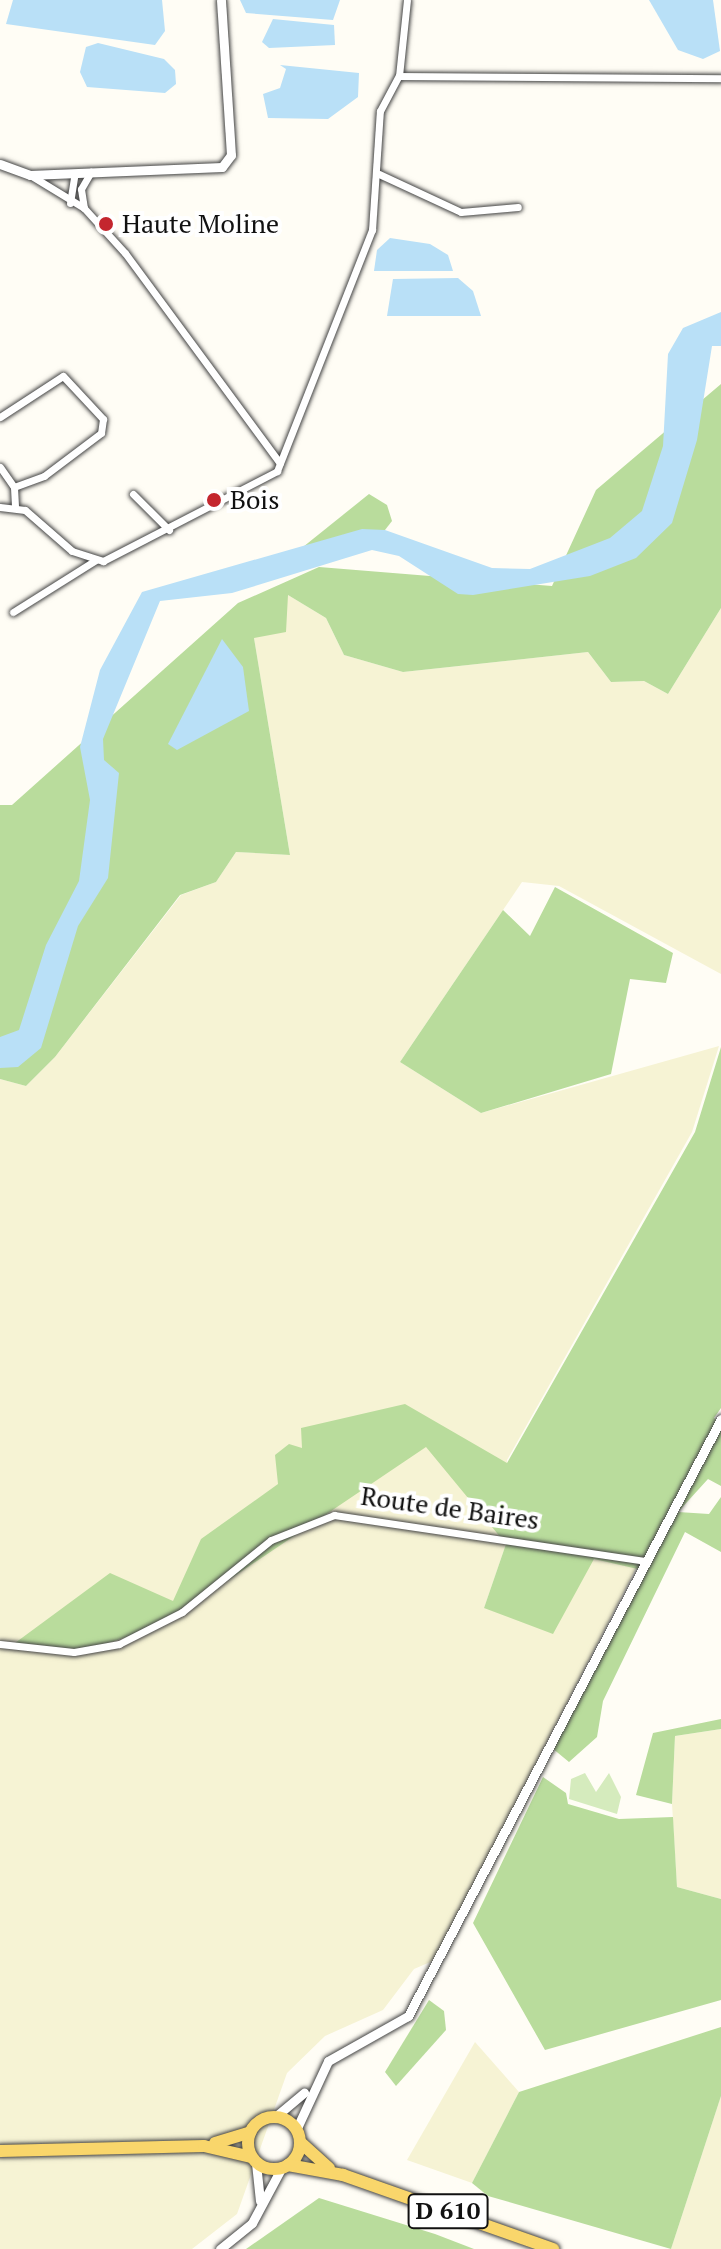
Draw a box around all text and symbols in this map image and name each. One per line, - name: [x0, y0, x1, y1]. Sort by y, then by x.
- place label: Haute Moline: [122, 208, 279, 240]
- marker: Haute Moline: [97, 215, 115, 233]
- place label: Bois: [230, 484, 279, 516]
- marker: Bois: [205, 491, 223, 509]
- street label: Route de Baires: [359, 1480, 541, 1536]
- road number: D 610: [406, 2191, 490, 2231]

